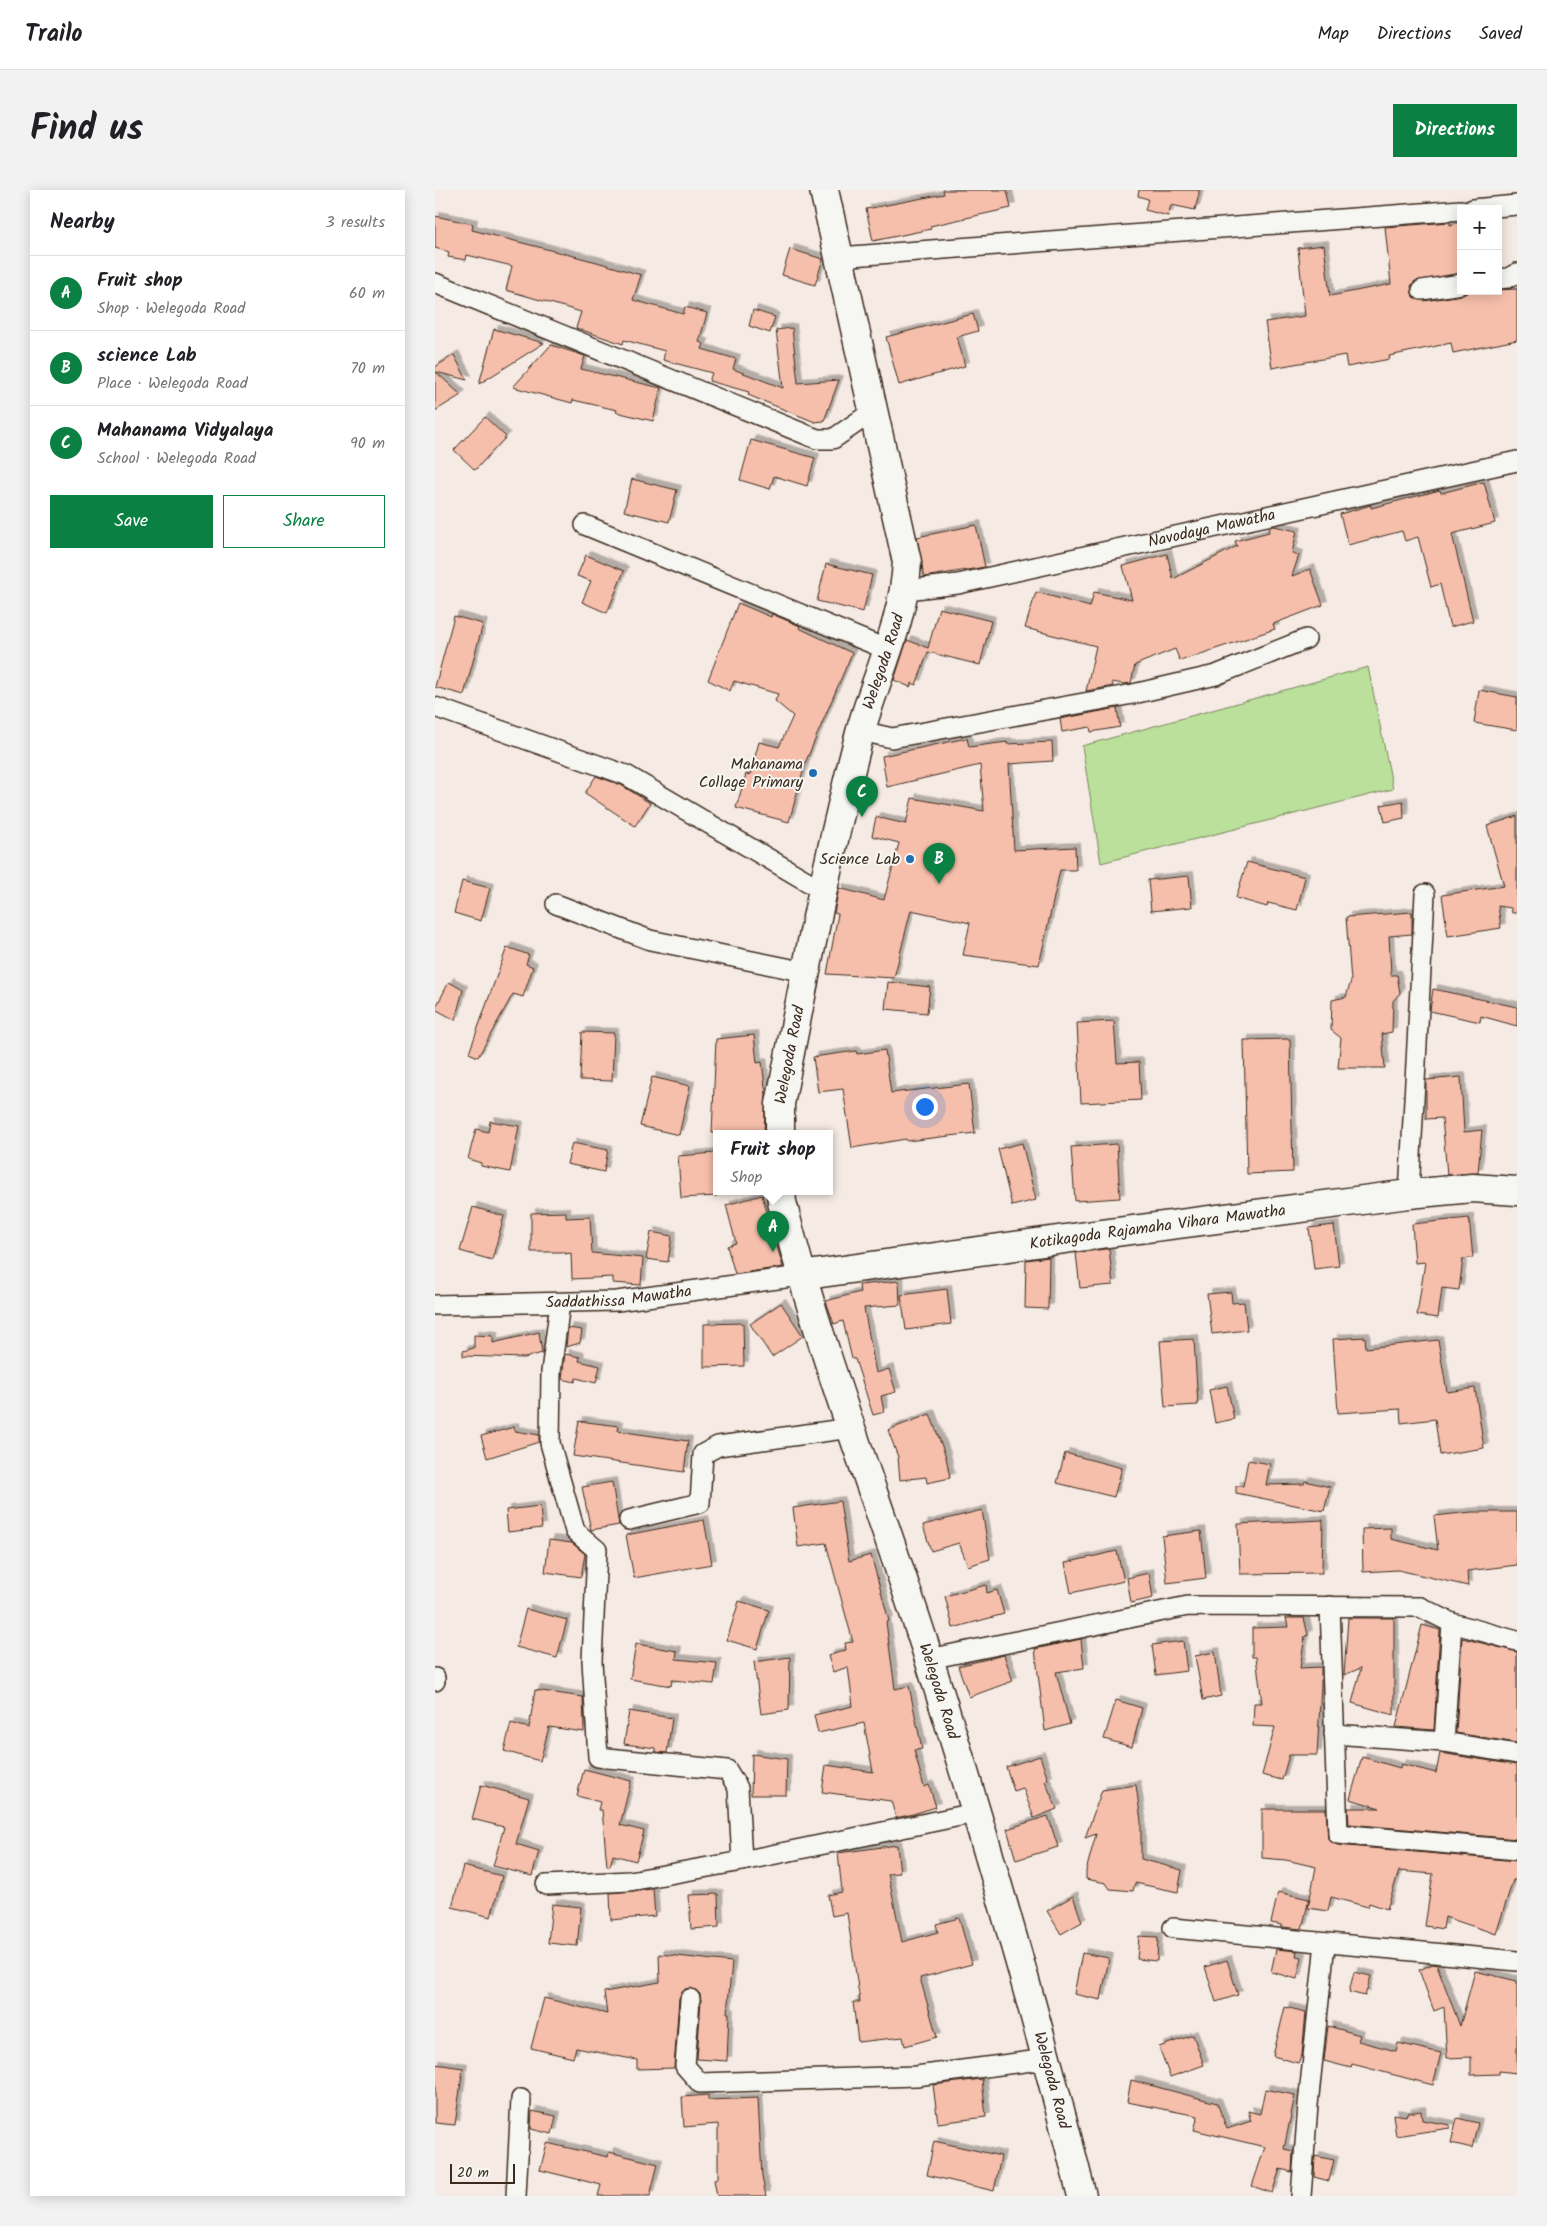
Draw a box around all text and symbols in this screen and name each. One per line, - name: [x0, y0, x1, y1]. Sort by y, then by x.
- text: Trailo: [25, 15, 83, 54]
- text: Map: [1317, 20, 1349, 49]
- text: Directions: [1377, 20, 1451, 49]
- text: Saved: [1479, 20, 1522, 49]
- text: Find us: [30, 102, 143, 158]
- button: Directions: [1393, 104, 1517, 157]
- map controls: [1457, 205, 1502, 295]
- button: +: [1457, 205, 1502, 250]
- text: Nearby: [50, 206, 115, 239]
- text: 3 results: [326, 210, 385, 235]
- button: −: [1457, 250, 1502, 295]
- text: Fruit shop: [97, 266, 183, 296]
- text: A: [61, 281, 71, 306]
- text: 60 m: [349, 281, 385, 306]
- text: Shop · Welegoda Road: [97, 296, 245, 321]
- text: science Lab: [97, 341, 197, 371]
- text: B: [61, 356, 71, 381]
- text: 70 m: [350, 356, 385, 381]
- text: Place · Welegoda Road: [97, 371, 248, 396]
- text: Mahanama Vidyalaya: [97, 416, 273, 446]
- text: C: [61, 431, 71, 456]
- text: 90 m: [350, 431, 385, 456]
- text: School · Welegoda Road: [97, 446, 256, 471]
- button: Save: [50, 495, 213, 548]
- button: Share: [223, 495, 385, 548]
- street label: Navodaya Mawatha: [1145, 502, 1278, 554]
- street label: Welegoda Road: [856, 610, 911, 713]
- place label: Mahanama Collage Primary: [699, 752, 803, 795]
- marker: Mahanama Collage Primary: [807, 767, 819, 779]
- pin: C: [846, 776, 878, 817]
- pin: B: [923, 843, 955, 884]
- place label: Science Lab: [819, 847, 901, 872]
- marker: Science Lab: [904, 853, 916, 865]
- street label: Welegoda Road: [768, 1003, 812, 1106]
- your location: [912, 1094, 938, 1120]
- popup: [713, 1130, 833, 1195]
- text: Fruit shop: [730, 1135, 816, 1165]
- text: Shop: [730, 1165, 762, 1190]
- street label: Kotikagoda Rajamaha Vihara Mawatha: [1028, 1198, 1287, 1256]
- pin: A: [757, 1211, 789, 1252]
- street label: Saddathissa Mawatha: [545, 1278, 693, 1315]
- street label: Welegoda Road: [912, 1640, 966, 1743]
- street label: Welegoda Road: [1027, 2029, 1077, 2133]
- scale bar: [450, 2161, 515, 2184]
- text: 20 m: [457, 2162, 489, 2184]

